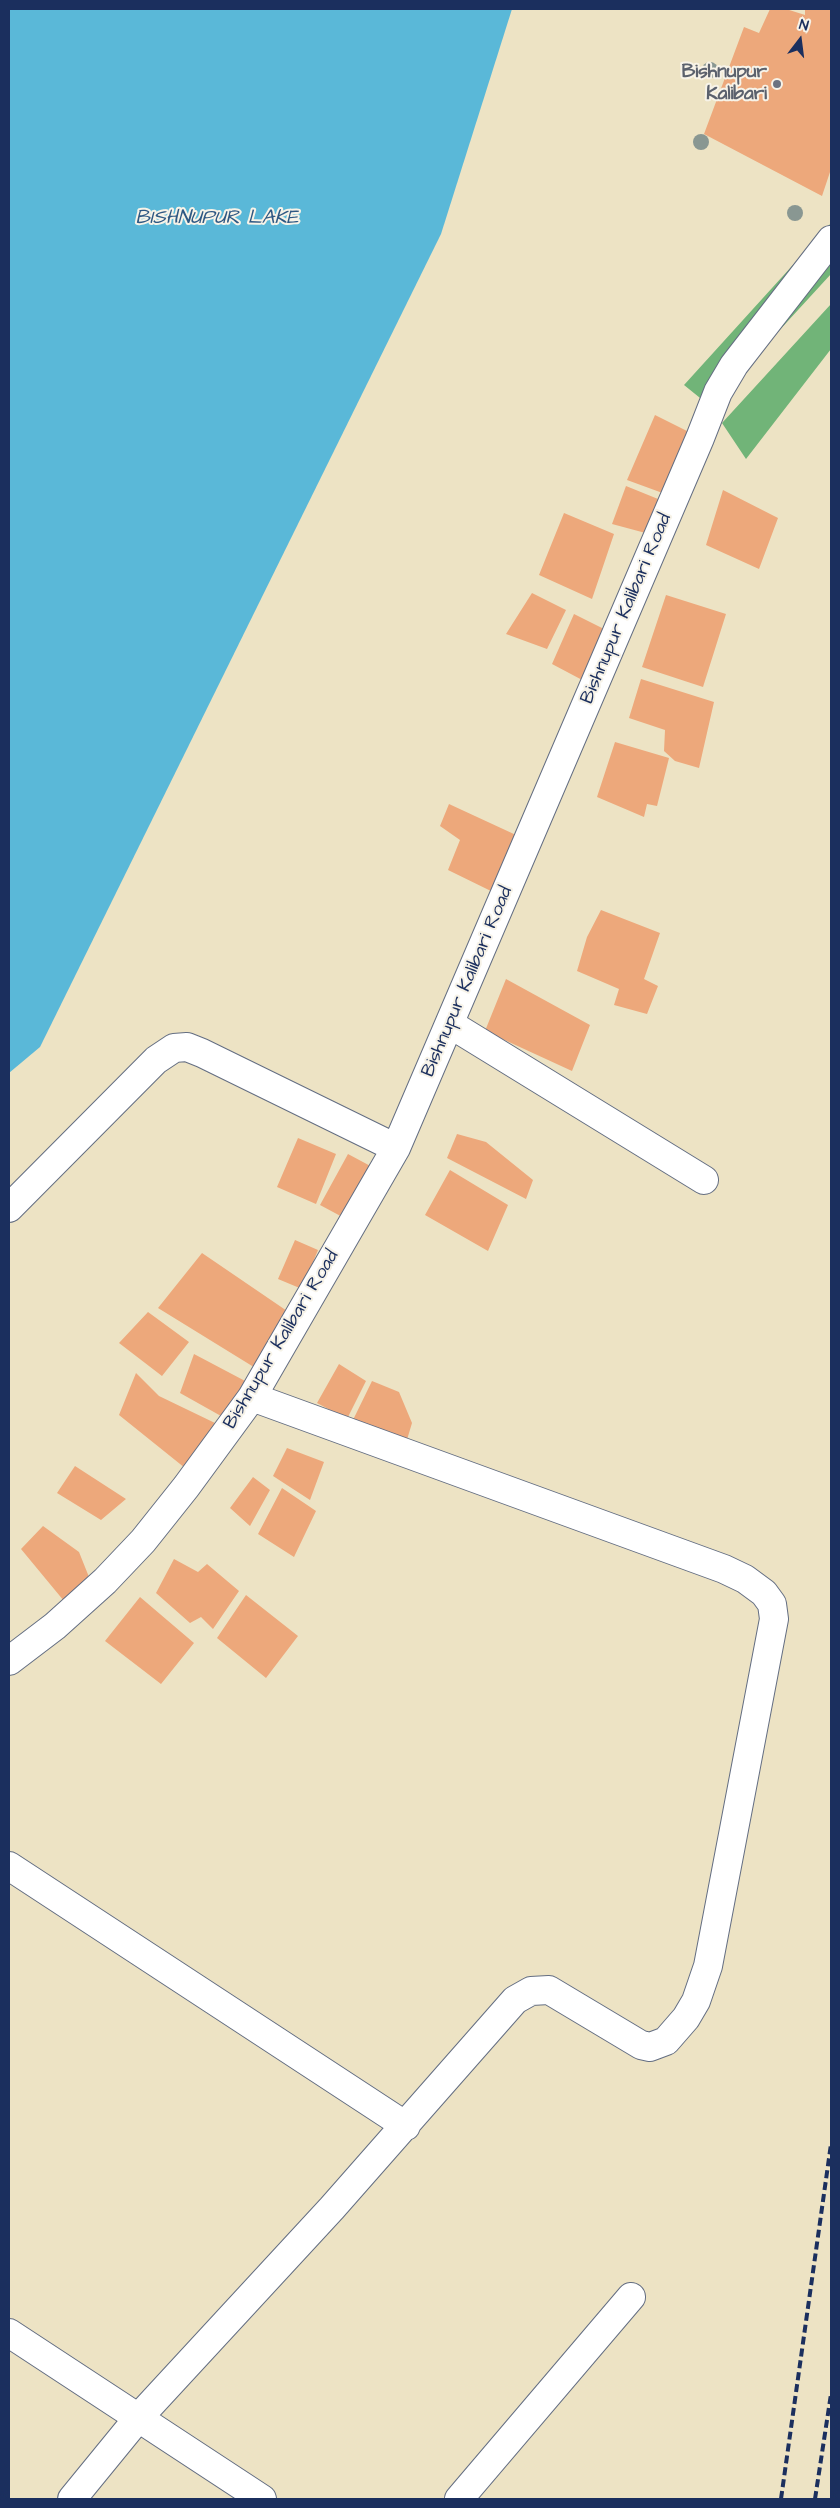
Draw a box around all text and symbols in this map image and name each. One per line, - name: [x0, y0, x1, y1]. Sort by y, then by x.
- north arrow: [775, 15, 825, 65]
- text: N: [797, 15, 811, 36]
- place label: Bishnupur Kalibari: [682, 62, 767, 106]
- marker: Bishnupur Kalibari: [771, 78, 783, 90]
- water label: BISHNUPUR LAKE: [136, 207, 298, 231]
- street label: Bishnupur Kalibari Road: [577, 510, 677, 708]
- street label: Bishnupur Kalibari Road: [418, 883, 518, 1081]
- street label: Bishnupur Kalibari Road: [219, 1246, 345, 1434]

